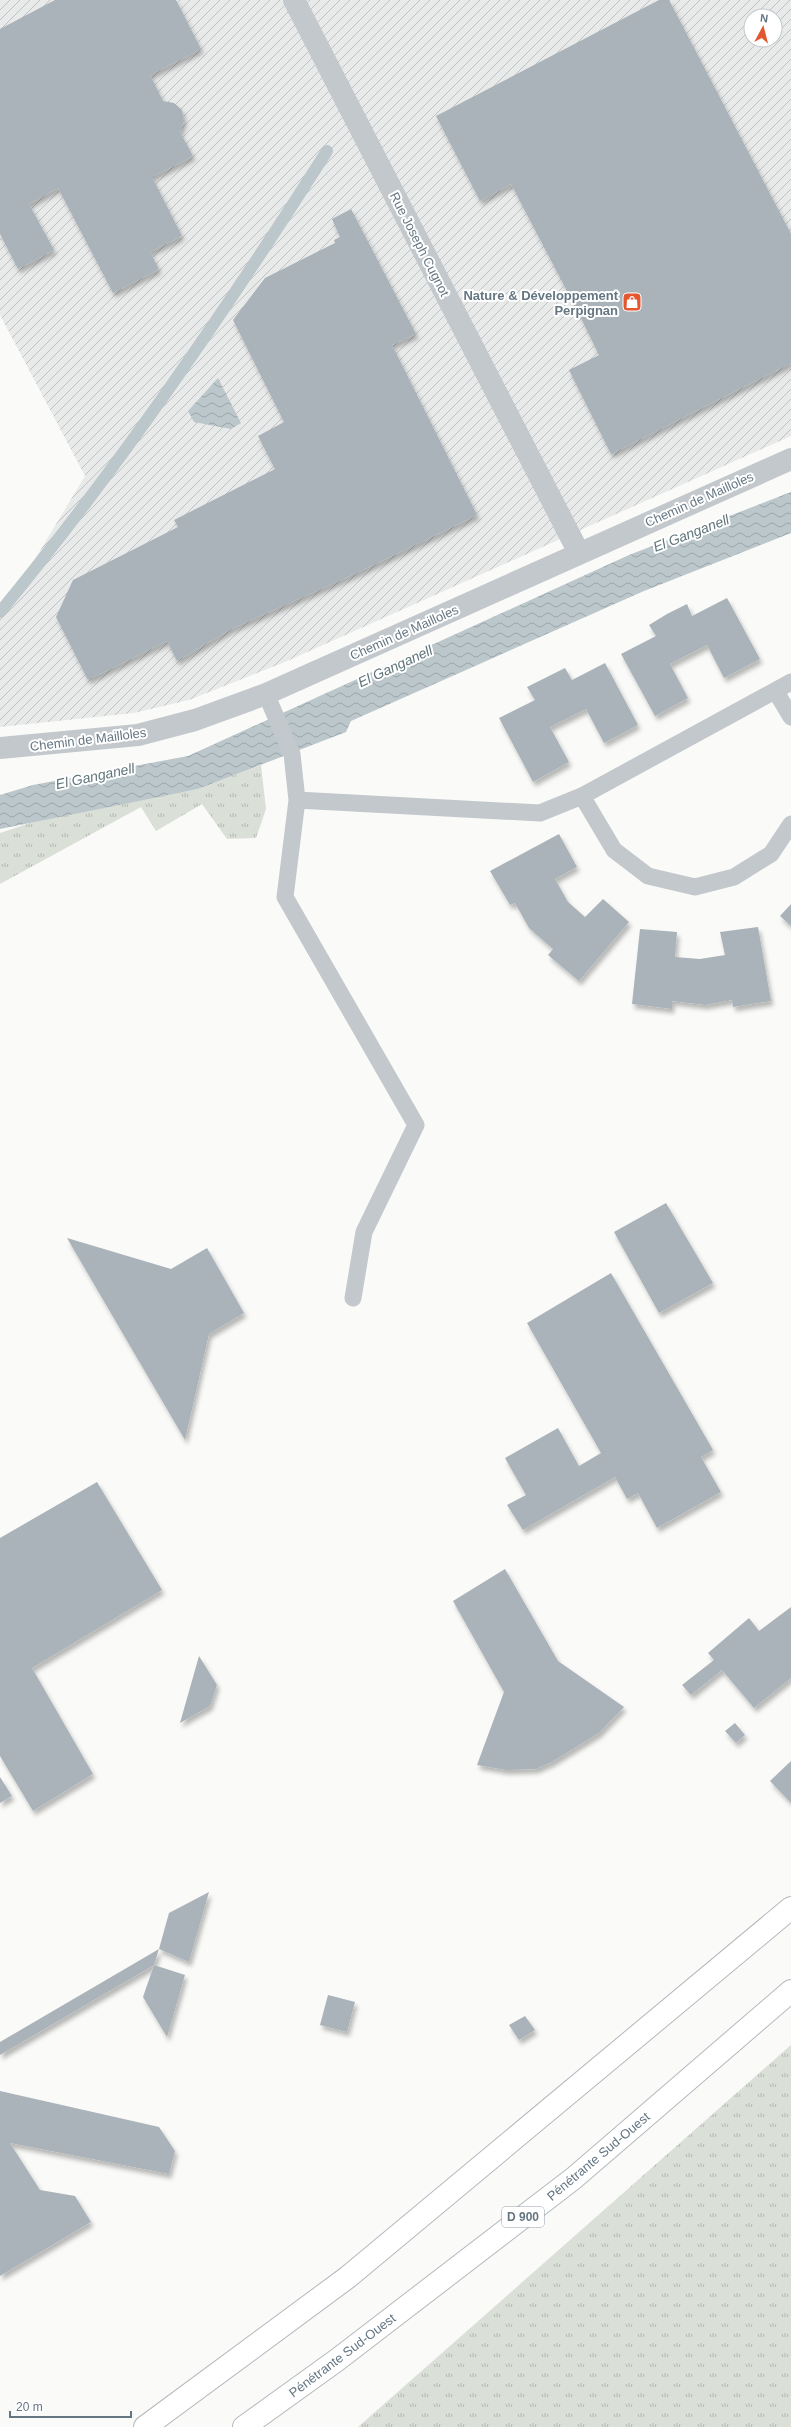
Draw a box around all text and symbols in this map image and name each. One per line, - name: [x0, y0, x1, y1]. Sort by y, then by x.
- north arrow: [743, 8, 783, 48]
- text: N: [760, 12, 769, 25]
- street label: Rue Joseph Cugnot: [387, 190, 452, 299]
- place label: Nature & Développement Perpignan: [463, 288, 619, 318]
- shop icon: Nature & Développement Perpignan: [621, 291, 643, 313]
- street label: Chemin de Mailloles: [643, 469, 756, 530]
- water label: El Ganganell: [651, 511, 732, 555]
- street label: Chemin de Mailloles: [348, 602, 461, 663]
- water label: El Ganganell: [355, 641, 436, 690]
- street label: Chemin de Mailloles: [29, 725, 148, 754]
- water label: El Ganganell: [54, 760, 137, 792]
- street label: Pénétrante Sud-Ouest: [544, 2109, 653, 2204]
- road number: D 900: [502, 2207, 544, 2227]
- street label: Pénétrante Sud-Ouest: [286, 2310, 399, 2400]
- scale bar: [10, 2393, 131, 2419]
- text: 20 m: [16, 2400, 43, 2414]

